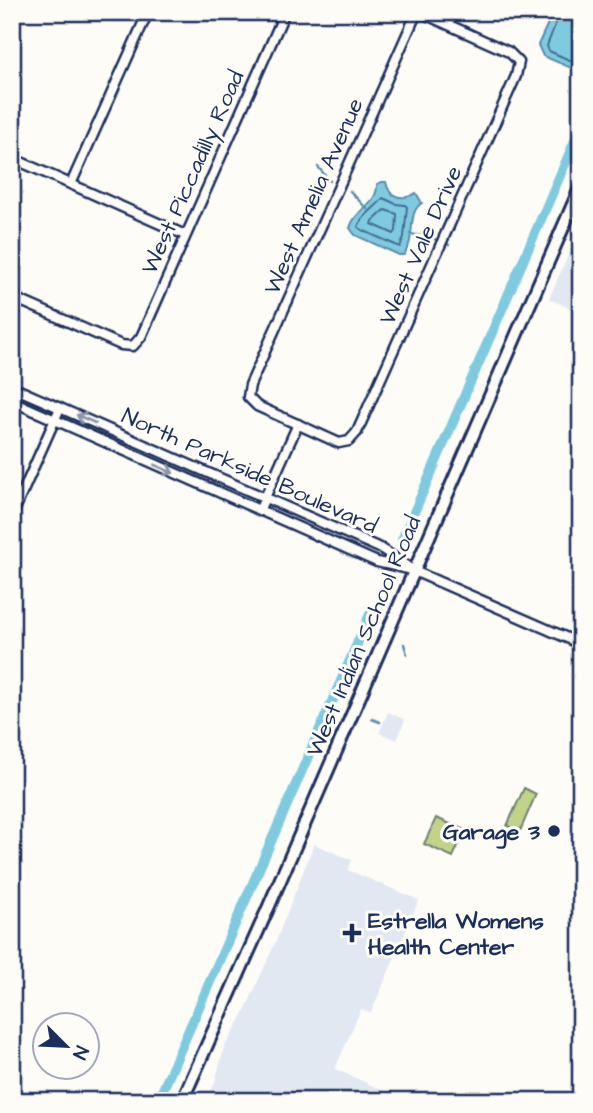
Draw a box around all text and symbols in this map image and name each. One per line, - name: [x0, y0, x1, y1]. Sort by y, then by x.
- street label: West Piccadilly Road: [134, 65, 253, 280]
- street label: West Amelia Avenue: [256, 93, 372, 300]
- street label: West Vale Drive: [372, 161, 470, 330]
- street label: North Parkside Boulevard: [117, 400, 383, 542]
- one-way arrow: [76, 412, 97, 425]
- one-way arrow: [153, 463, 174, 476]
- street label: West Indian School Road: [299, 511, 429, 762]
- place label: Garage 3: [443, 816, 540, 849]
- marker: Garage 3: [546, 823, 562, 839]
- place label: Estrella Womens Health Center: [368, 905, 544, 963]
- marker: Estrella Womens Health Center: [342, 923, 362, 943]
- north arrow: [32, 1012, 102, 1082]
- text: N: [65, 1041, 95, 1063]

